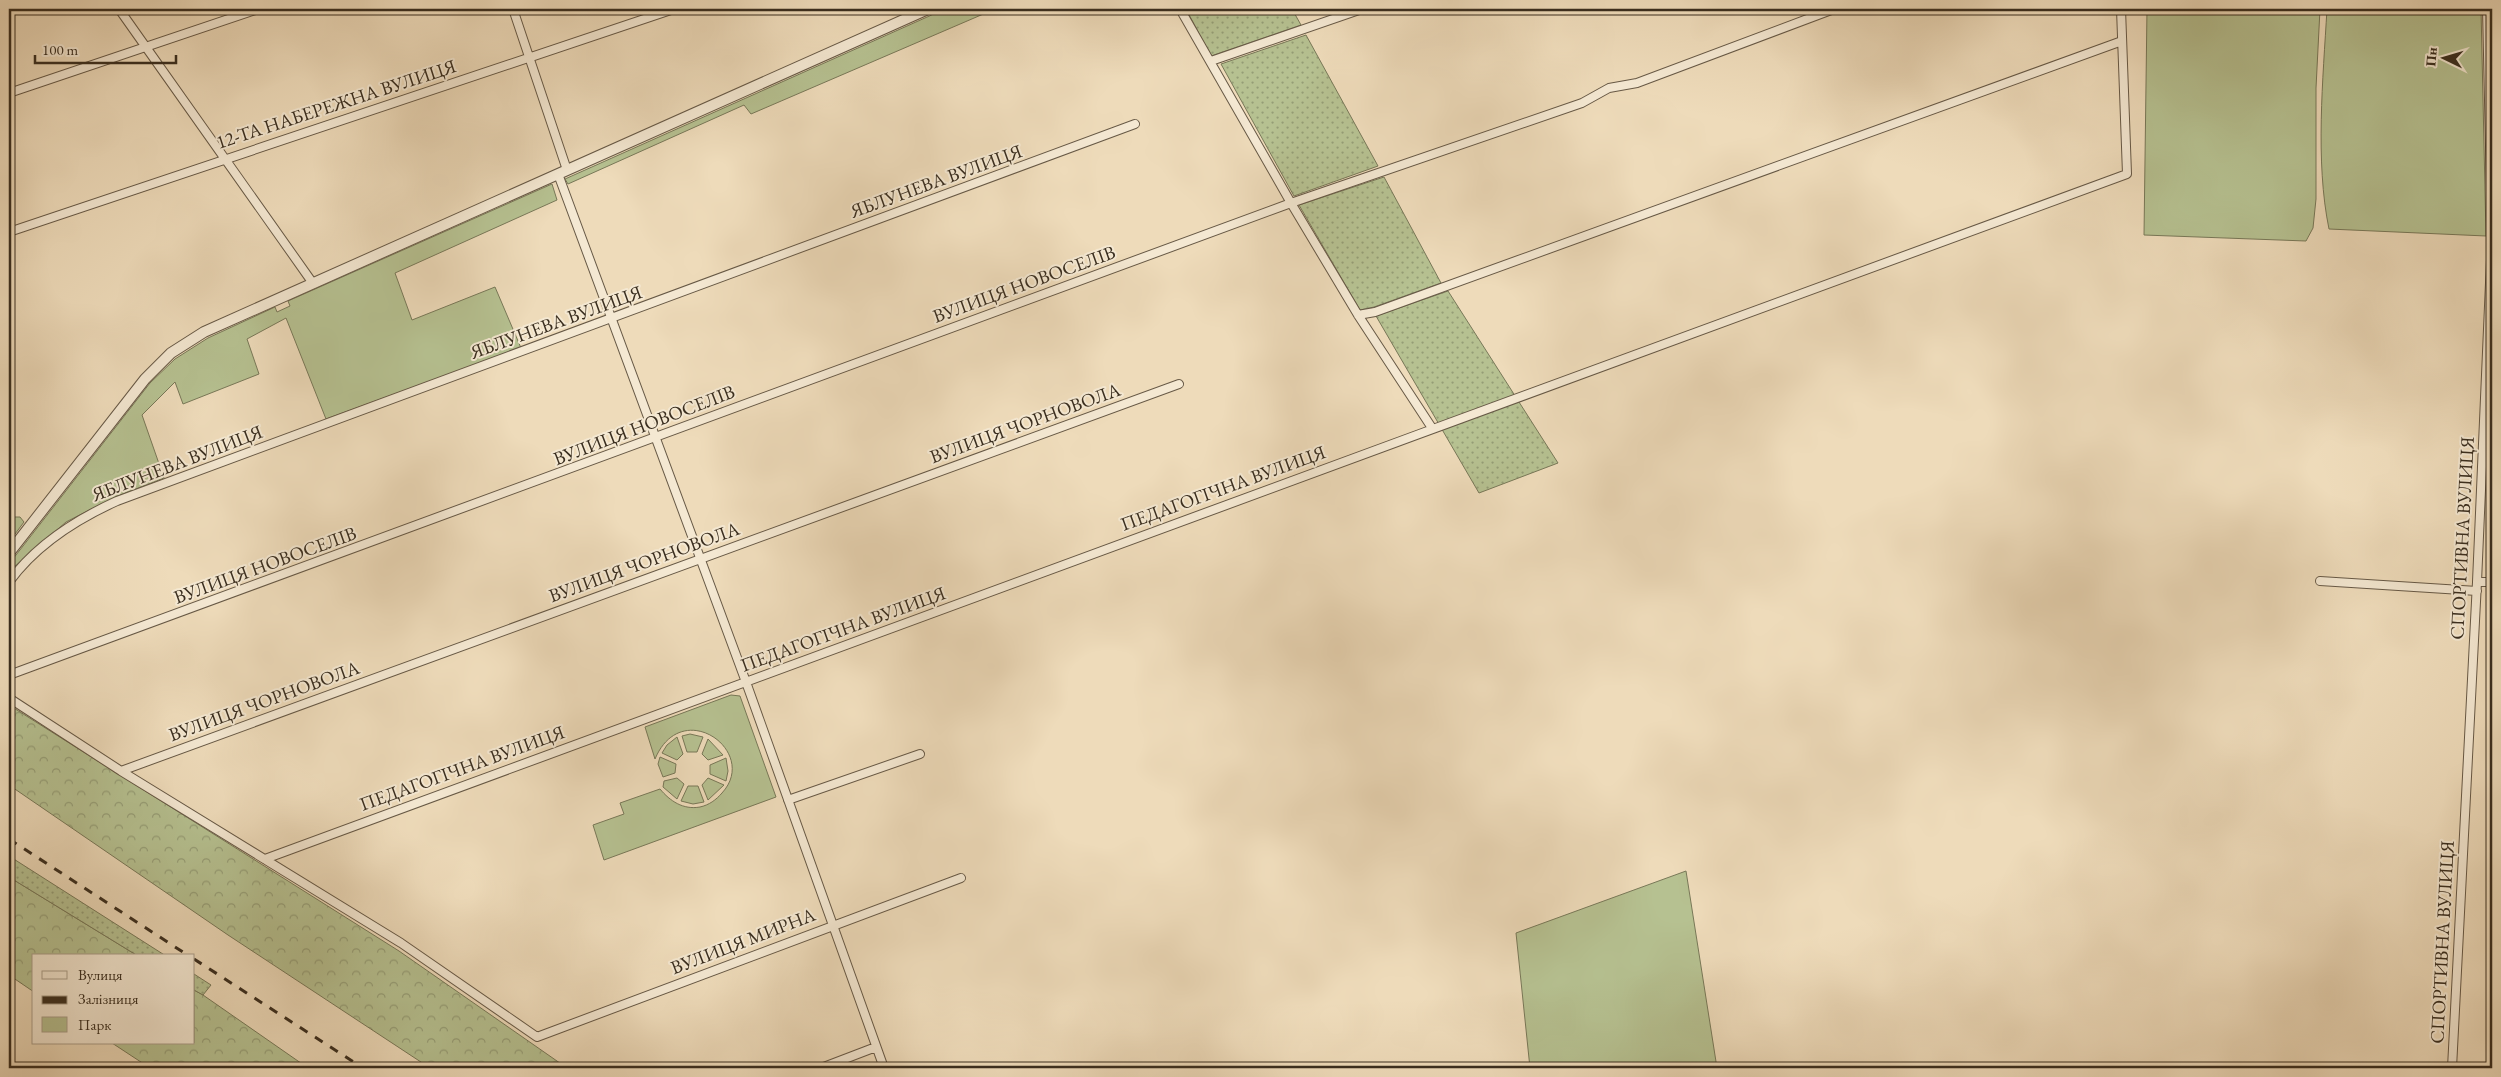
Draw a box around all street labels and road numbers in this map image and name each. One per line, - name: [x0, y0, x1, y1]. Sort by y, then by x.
- street label: 12-ТА НАБЕРЕЖНА ВУЛИЦЯ: [213, 53, 459, 155]
- street label: ЯБЛУНЕВА ВУЛИЦЯ: [846, 138, 1026, 224]
- street label: ВУЛИЦЯ НОВОСЕЛІВ: [929, 239, 1119, 329]
- street label: ЯБЛУНЕВА ВУЛИЦЯ: [466, 279, 646, 365]
- street label: ВУЛИЦЯ ЧОРНОВОЛА: [926, 377, 1125, 469]
- street label: ВУЛИЦЯ НОВОСЕЛІВ: [550, 379, 738, 471]
- street label: ЯБЛУНЕВА ВУЛИЦЯ: [87, 419, 266, 508]
- street label: СПОРТИВНА ВУЛИЦЯ: [2444, 435, 2480, 640]
- street label: ПЕДАГОГІЧНА ВУЛИЦЯ: [1117, 439, 1329, 537]
- street label: ВУЛИЦЯ ЧОРНОВОЛА: [545, 516, 744, 608]
- street label: ВУЛИЦЯ НОВОСЕЛІВ: [170, 520, 360, 610]
- street label: ПЕДАГОГІЧНА ВУЛИЦЯ: [737, 580, 949, 678]
- street label: ВУЛИЦЯ ЧОРНОВОЛА: [165, 655, 364, 747]
- street label: ПЕДАГОГІЧНА ВУЛИЦЯ: [356, 719, 568, 817]
- street label: СПОРТИВНА ВУЛИЦЯ: [2424, 839, 2460, 1044]
- street label: ВУЛИЦЯ МИРНА: [667, 902, 820, 980]

